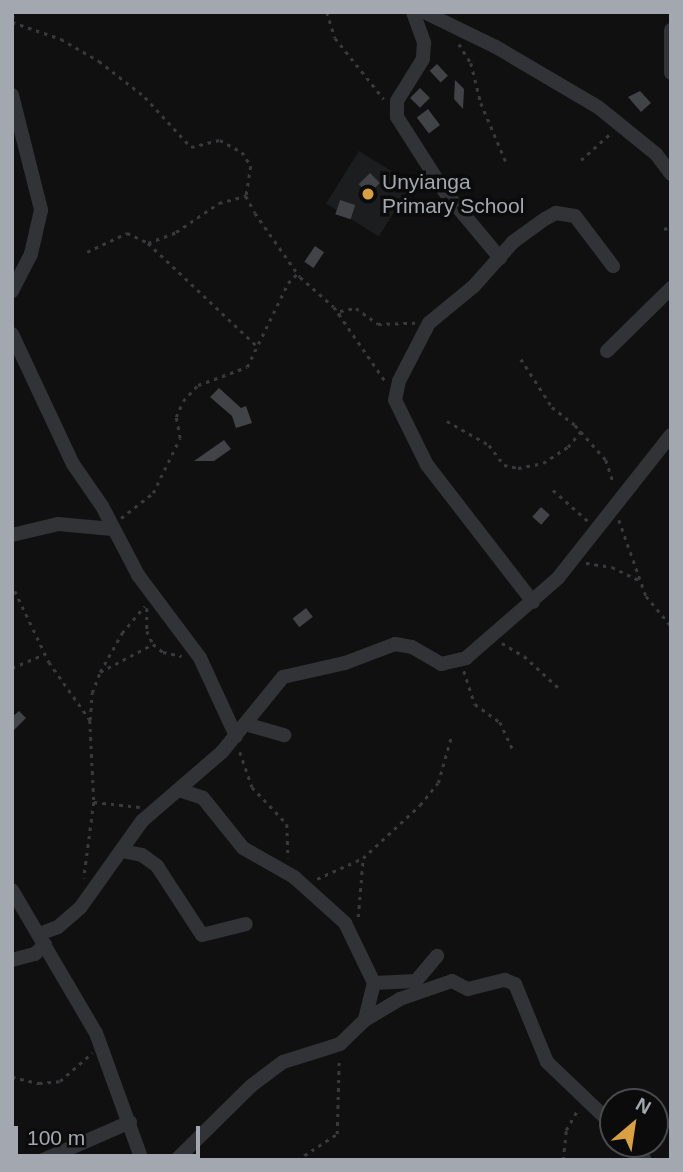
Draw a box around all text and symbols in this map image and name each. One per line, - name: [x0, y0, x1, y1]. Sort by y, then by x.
- place label: Unyianga Primary School: [382, 169, 524, 219]
- marker: Unyianga Primary School: [360, 186, 376, 202]
- north arrow: [599, 1088, 669, 1158]
- text: N: [632, 1093, 655, 1118]
- scale bar: [18, 1112, 203, 1156]
- text: 100 m: [27, 1126, 85, 1149]

